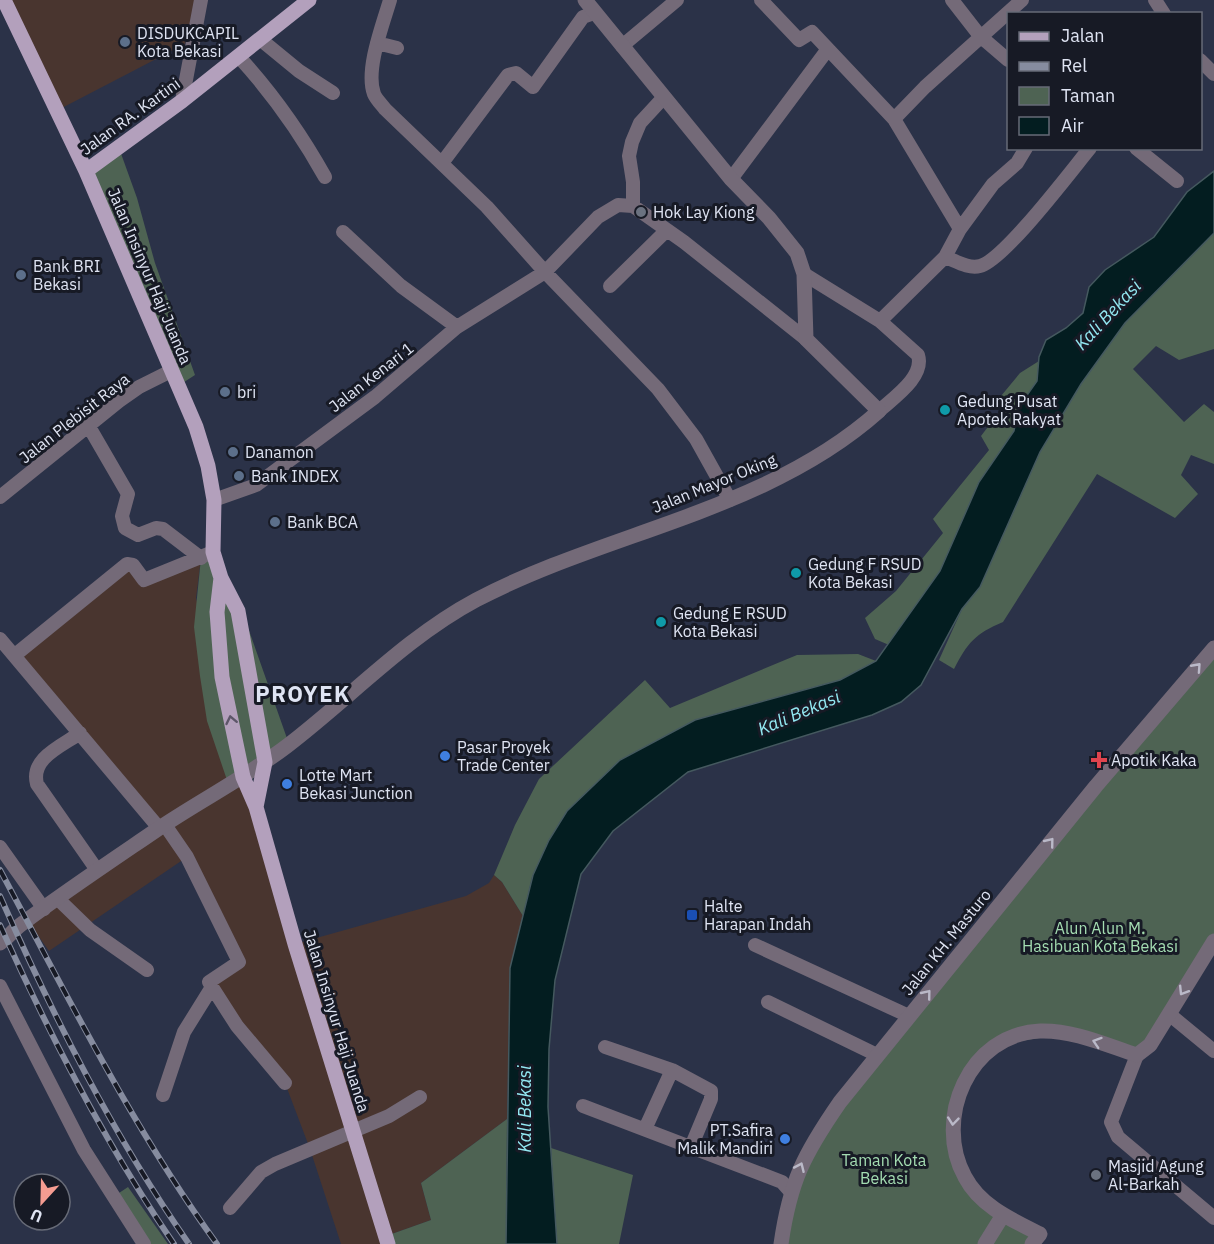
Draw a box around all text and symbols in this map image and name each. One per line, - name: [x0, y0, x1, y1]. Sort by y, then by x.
- legend: [1007, 12, 1202, 150]
- place label: DISDUKCAPIL Kota Bekasi: [137, 23, 239, 61]
- text: Jalan: [1061, 24, 1105, 47]
- marker: DISDUKCAPIL Kota Bekasi: [118, 35, 132, 49]
- text: Rel: [1061, 54, 1087, 77]
- street label: Jalan RA. Kartini: [76, 73, 184, 159]
- text: Taman: [1061, 84, 1115, 107]
- text: Air: [1061, 114, 1084, 137]
- street label: Jalan Insinyur Haji Juanda: [104, 185, 196, 368]
- place label: Hok Lay Kiong: [653, 202, 755, 222]
- marker: Hok Lay Kiong: [634, 205, 648, 219]
- place label: Bank BRI Bekasi: [33, 256, 100, 294]
- marker: Bank BRI Bekasi: [14, 268, 28, 282]
- water label: Kali Bekasi: [1069, 275, 1146, 355]
- street label: Jalan Kenari 1: [325, 338, 417, 416]
- street label: Jalan Plebisit Raya: [15, 368, 134, 467]
- place label: bri: [237, 382, 256, 402]
- marker: bri: [218, 385, 232, 399]
- place label: Gedung Pusat Apotek Rakyat: [957, 391, 1061, 429]
- marker: Gedung Pusat Apotek Rakyat: [938, 403, 952, 417]
- place label: Danamon: [245, 442, 314, 462]
- marker: Danamon: [226, 445, 240, 459]
- street label: Jalan Mayor Oking: [649, 449, 779, 517]
- place label: Bank INDEX: [251, 466, 339, 486]
- marker: Bank INDEX: [232, 469, 246, 483]
- place label: Bank BCA: [287, 512, 358, 532]
- marker: Bank BCA: [268, 515, 282, 529]
- place label: Gedung F RSUD Kota Bekasi: [808, 554, 921, 592]
- marker: Gedung F RSUD Kota Bekasi: [789, 566, 803, 580]
- place label: Gedung E RSUD Kota Bekasi: [673, 603, 787, 641]
- marker: Gedung E RSUD Kota Bekasi: [654, 615, 668, 629]
- one-way arrow: [1190, 663, 1201, 673]
- district label: PROYEK: [255, 679, 351, 708]
- water label: Kali Bekasi: [754, 685, 844, 740]
- one-way arrow: [225, 715, 238, 725]
- place label: Pasar Proyek Trade Center: [457, 737, 551, 775]
- marker: Pasar Proyek Trade Center: [438, 749, 452, 763]
- place label: Apotik Kaka: [1111, 750, 1197, 770]
- marker: Apotik Kaka: [1092, 753, 1106, 767]
- place label: Lotte Mart Bekasi Junction: [299, 765, 413, 803]
- marker: Lotte Mart Bekasi Junction: [280, 777, 294, 791]
- one-way arrow: [1043, 838, 1054, 849]
- street label: Jalan KH. Masturo: [897, 885, 995, 999]
- place label: Halte Harapan Indah: [704, 896, 811, 934]
- marker: Halte Harapan Indah: [685, 908, 699, 922]
- park label: Alun Alun M. Hasibuan Kota Bekasi: [1022, 918, 1178, 956]
- street label: Jalan Insinyur Haji Juanda: [300, 927, 374, 1115]
- one-way arrow: [1179, 985, 1191, 995]
- one-way arrow: [920, 989, 931, 1000]
- one-way arrow: [1092, 1036, 1103, 1049]
- water label: Kali Bekasi: [513, 1065, 536, 1153]
- one-way arrow: [947, 1116, 959, 1125]
- place label: PT.Safira Malik Mandiri: [677, 1120, 773, 1158]
- marker: PT.Safira Malik Mandiri: [778, 1132, 792, 1146]
- park label: Taman Kota Bekasi: [842, 1150, 927, 1188]
- place label: Masjid Agung Al-Barkah: [1108, 1156, 1204, 1194]
- one-way arrow: [792, 1162, 804, 1173]
- marker: Masjid Agung Al-Barkah: [1089, 1168, 1103, 1182]
- north arrow: [12, 1172, 72, 1232]
- text: U: [27, 1205, 45, 1227]

